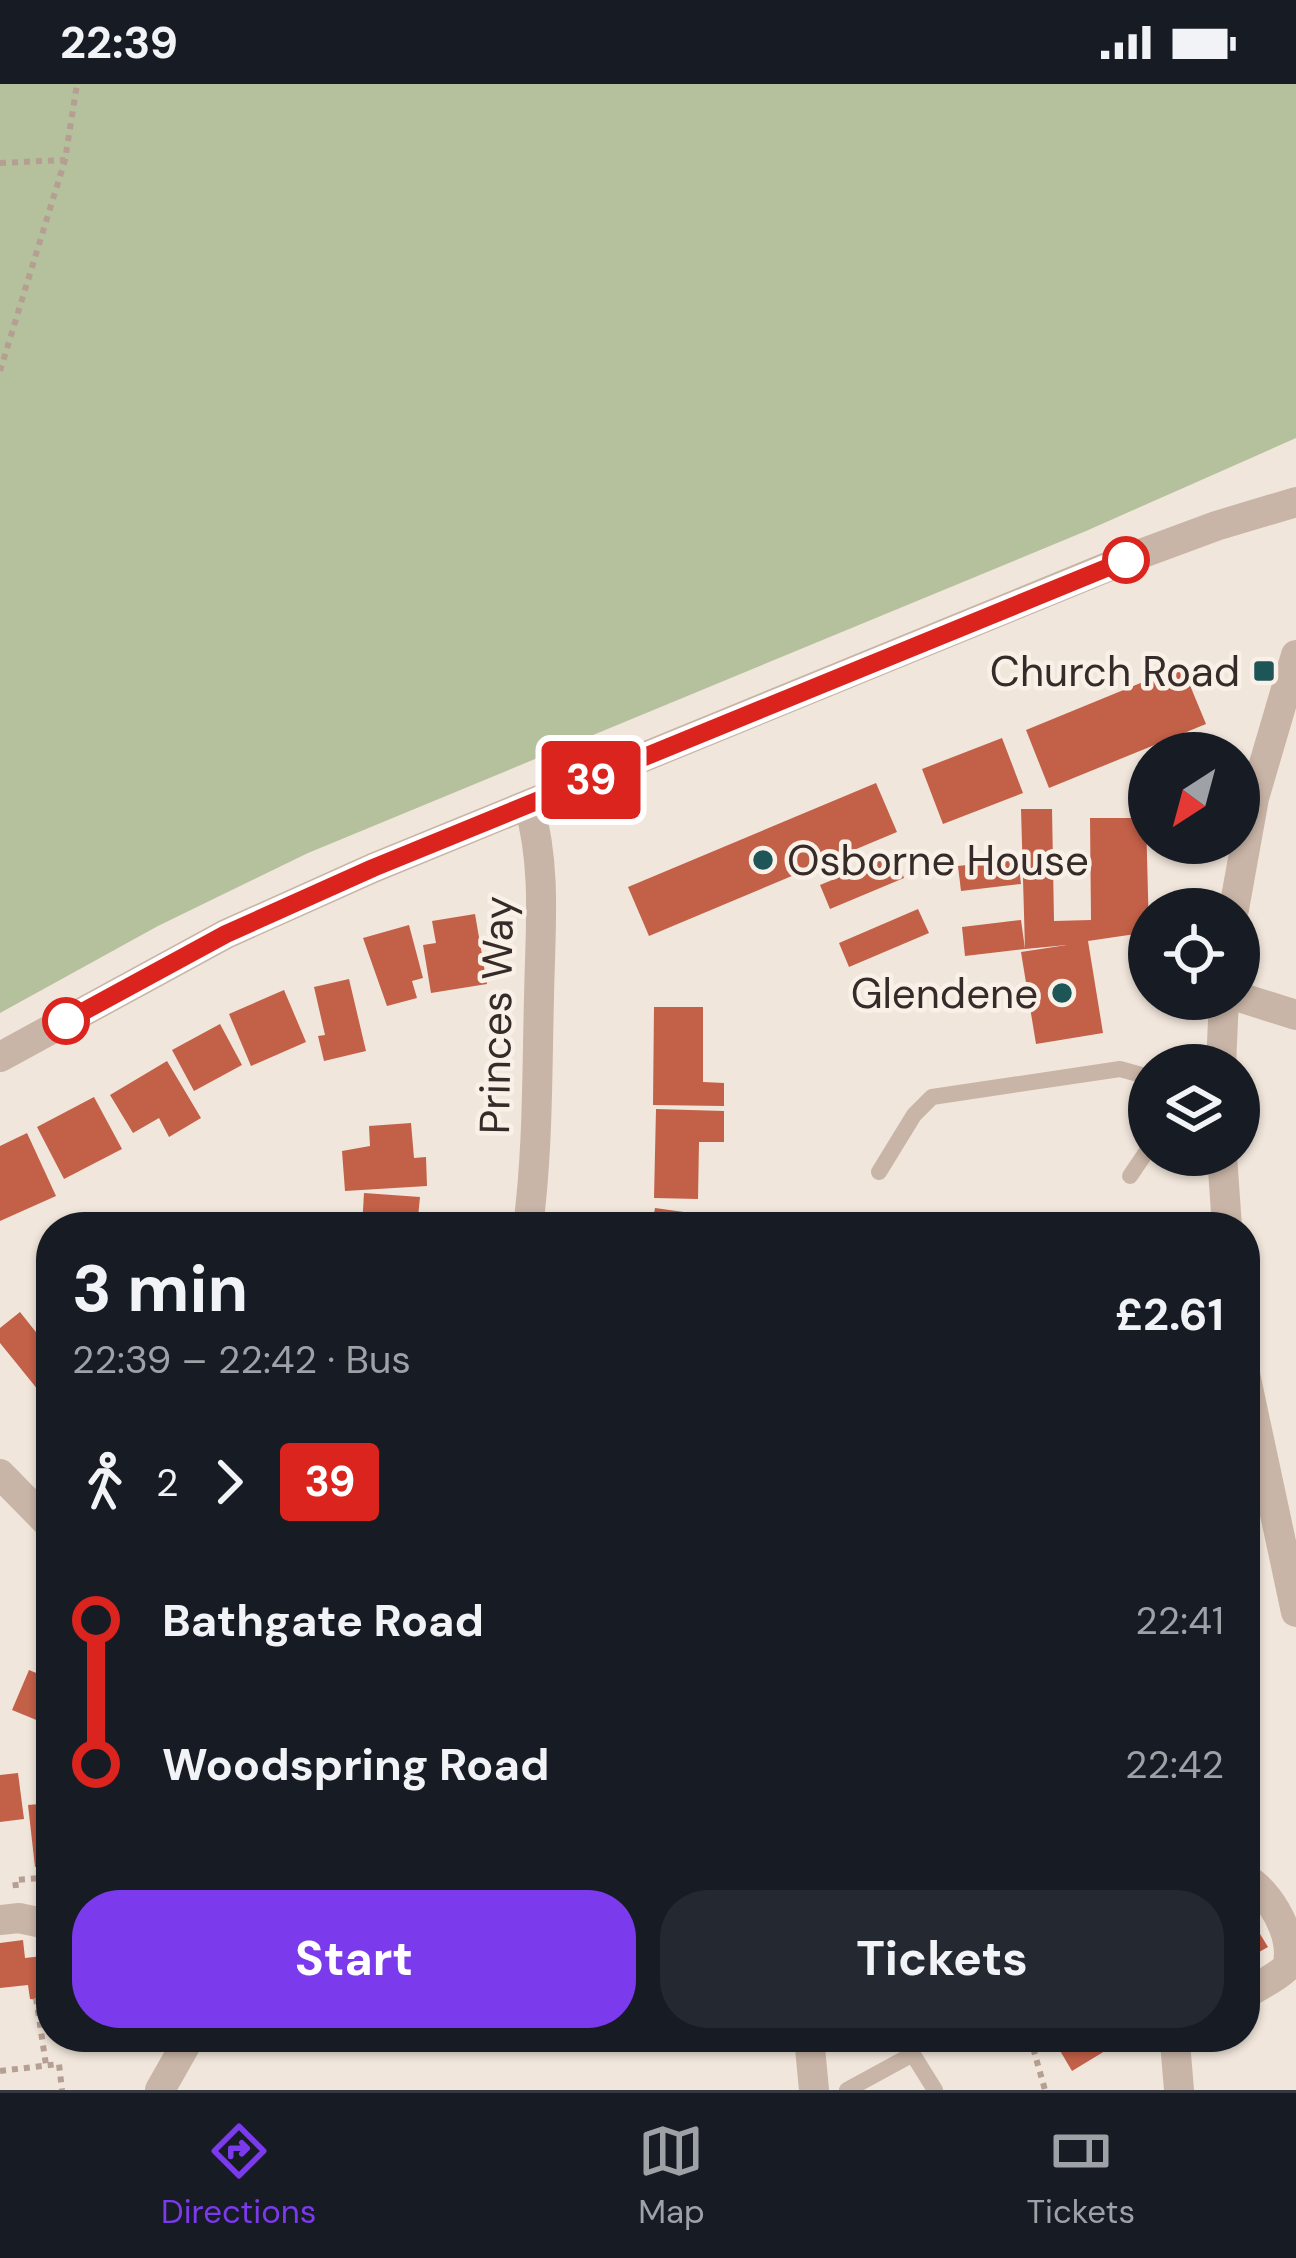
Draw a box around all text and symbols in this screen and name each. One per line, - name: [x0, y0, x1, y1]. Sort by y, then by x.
- text: 22:39: [60, 13, 178, 72]
- unlabelled marker: [1104, 538, 1148, 582]
- place label: Church Road: [990, 644, 1240, 699]
- marker: Church Road: [1251, 658, 1277, 684]
- north arrow: [1128, 732, 1260, 864]
- map controls: [1128, 732, 1260, 1176]
- line badge: 39: [537, 741, 645, 819]
- text: 39: [566, 752, 617, 807]
- place label: Osborne House: [787, 833, 1089, 888]
- marker: Osborne House: [750, 847, 776, 873]
- button: locate: [1128, 888, 1260, 1020]
- street label: Princes Way: [467, 895, 526, 1135]
- place label: Glendene: [851, 966, 1038, 1021]
- marker: Glendene: [1049, 980, 1075, 1006]
- unlabelled marker: [44, 999, 88, 1043]
- button: layers: [1128, 1044, 1260, 1176]
- text: 3 min: [72, 1246, 248, 1331]
- text: £2.61: [1115, 1285, 1224, 1344]
- text: 22:39 – 22:42 · Bus: [72, 1334, 411, 1385]
- icon: walk: [72, 1449, 138, 1515]
- icon: forward: [196, 1449, 262, 1515]
- text: 39: [304, 1454, 355, 1509]
- text: 2: [156, 1457, 178, 1508]
- text: Bathgate Road: [162, 1591, 484, 1650]
- text: 22:41: [1135, 1595, 1224, 1646]
- text: Woodspring Road: [162, 1735, 549, 1794]
- text: 22:42: [1125, 1739, 1224, 1790]
- button: Start: [72, 1890, 636, 2028]
- button: Tickets: [660, 1890, 1224, 2028]
- tab: Directions: [161, 2118, 316, 2233]
- tab: Map: [638, 2118, 705, 2233]
- tab: Tickets: [1027, 2118, 1135, 2233]

